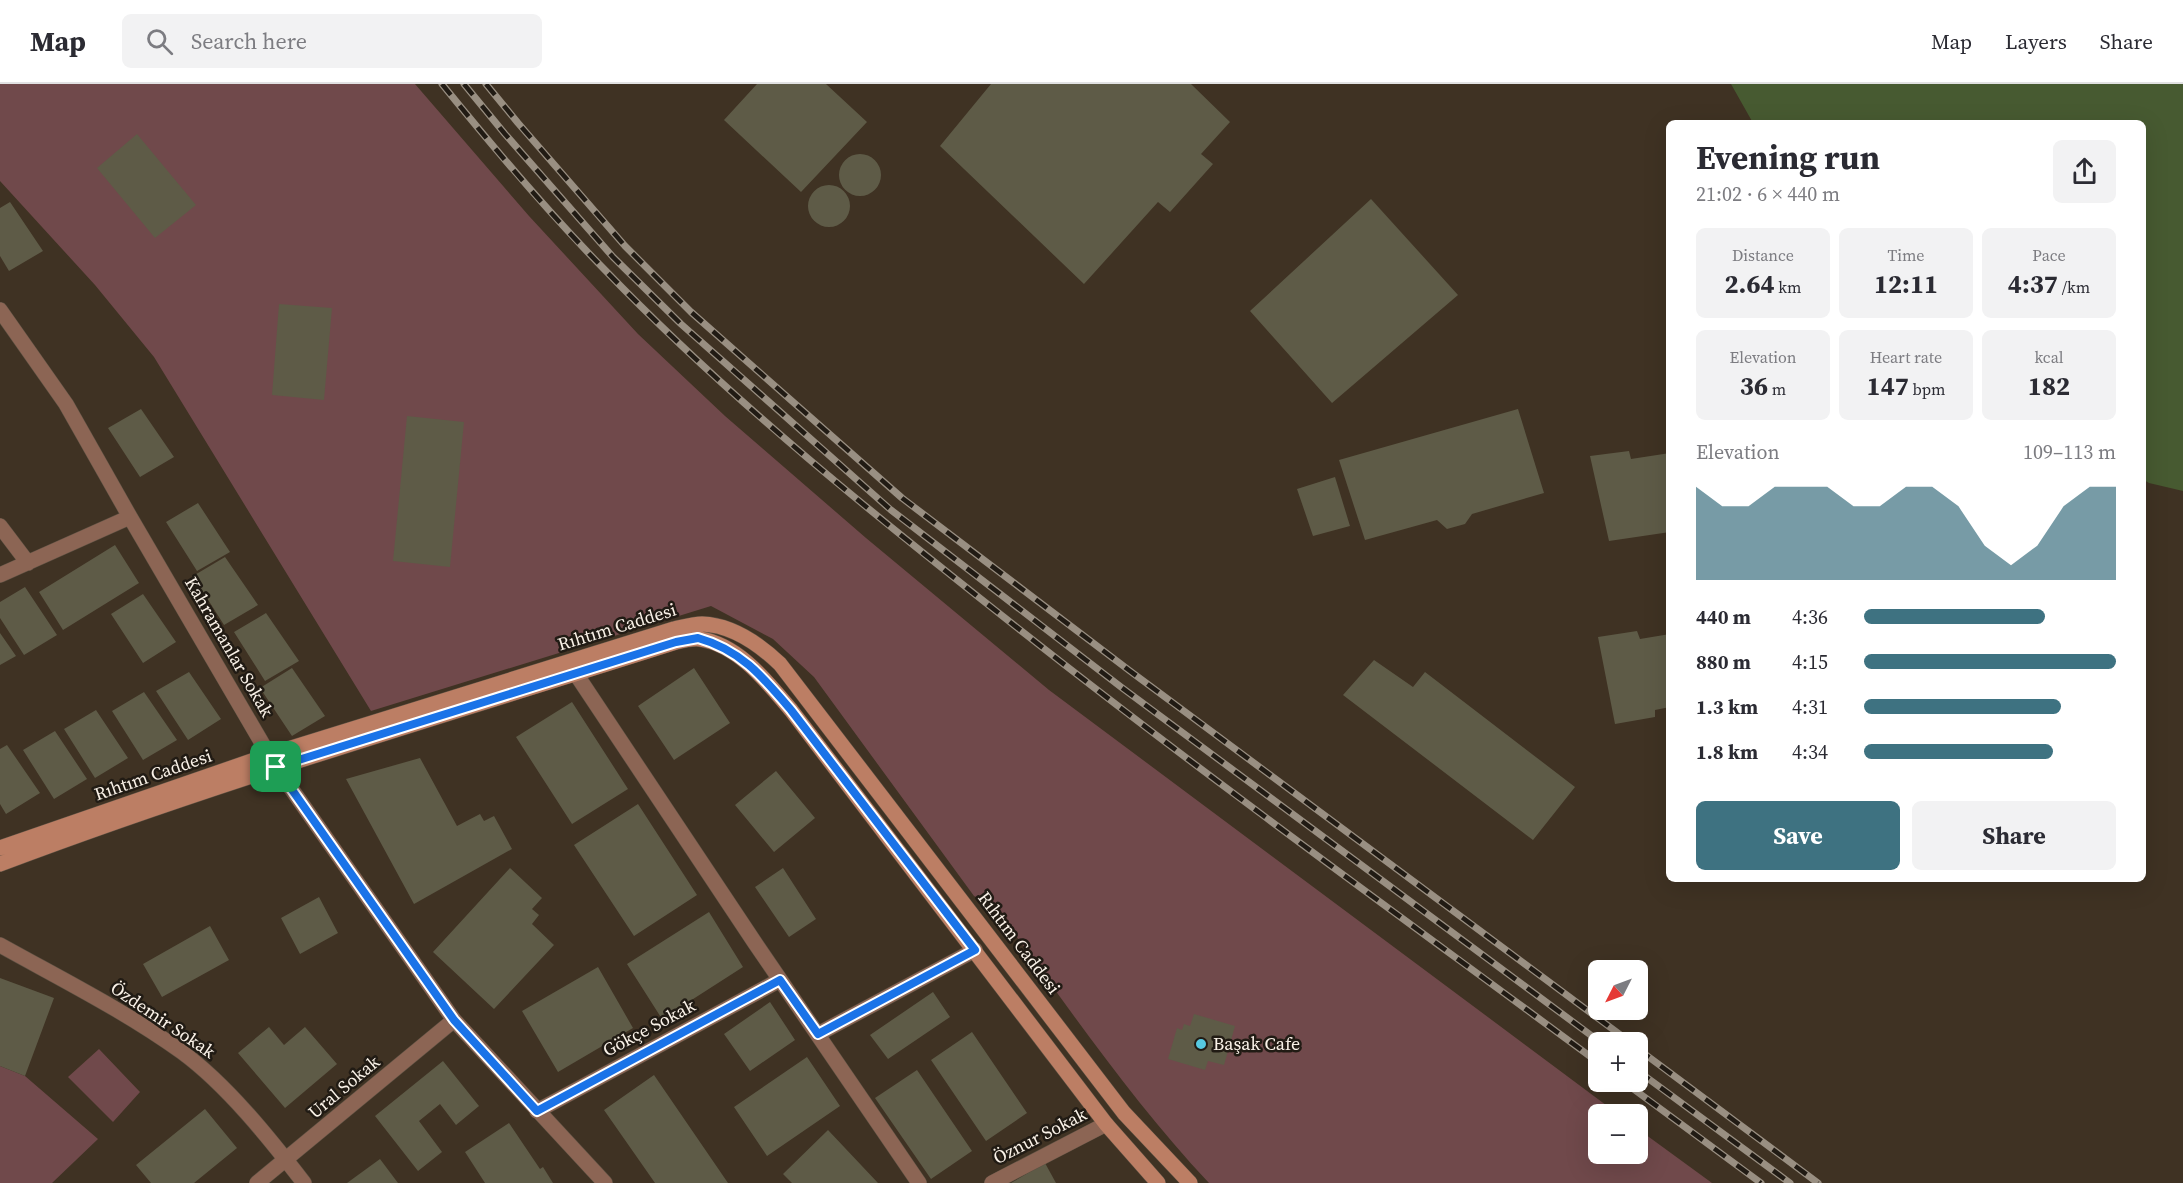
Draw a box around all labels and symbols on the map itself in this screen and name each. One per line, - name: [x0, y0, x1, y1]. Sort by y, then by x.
- street label: Kahramanlar Sokak: [179, 572, 280, 722]
- street label: Rıhtım Caddesi: [555, 597, 679, 656]
- pin: [250, 741, 301, 792]
- street label: Rıhtım Caddesi: [91, 743, 215, 806]
- street label: Rıhtım Caddesi: [972, 886, 1066, 999]
- north arrow: [1588, 960, 1648, 1020]
- street label: Özdemir Sokak: [106, 975, 221, 1064]
- street label: Gökçe Sokak: [598, 993, 700, 1062]
- place label: Başak Cafe: [1213, 1031, 1300, 1056]
- marker: Başak Cafe: [1194, 1037, 1208, 1051]
- street label: Ural Sokak: [303, 1049, 385, 1124]
- street label: Öznur Sokak: [989, 1101, 1091, 1170]

